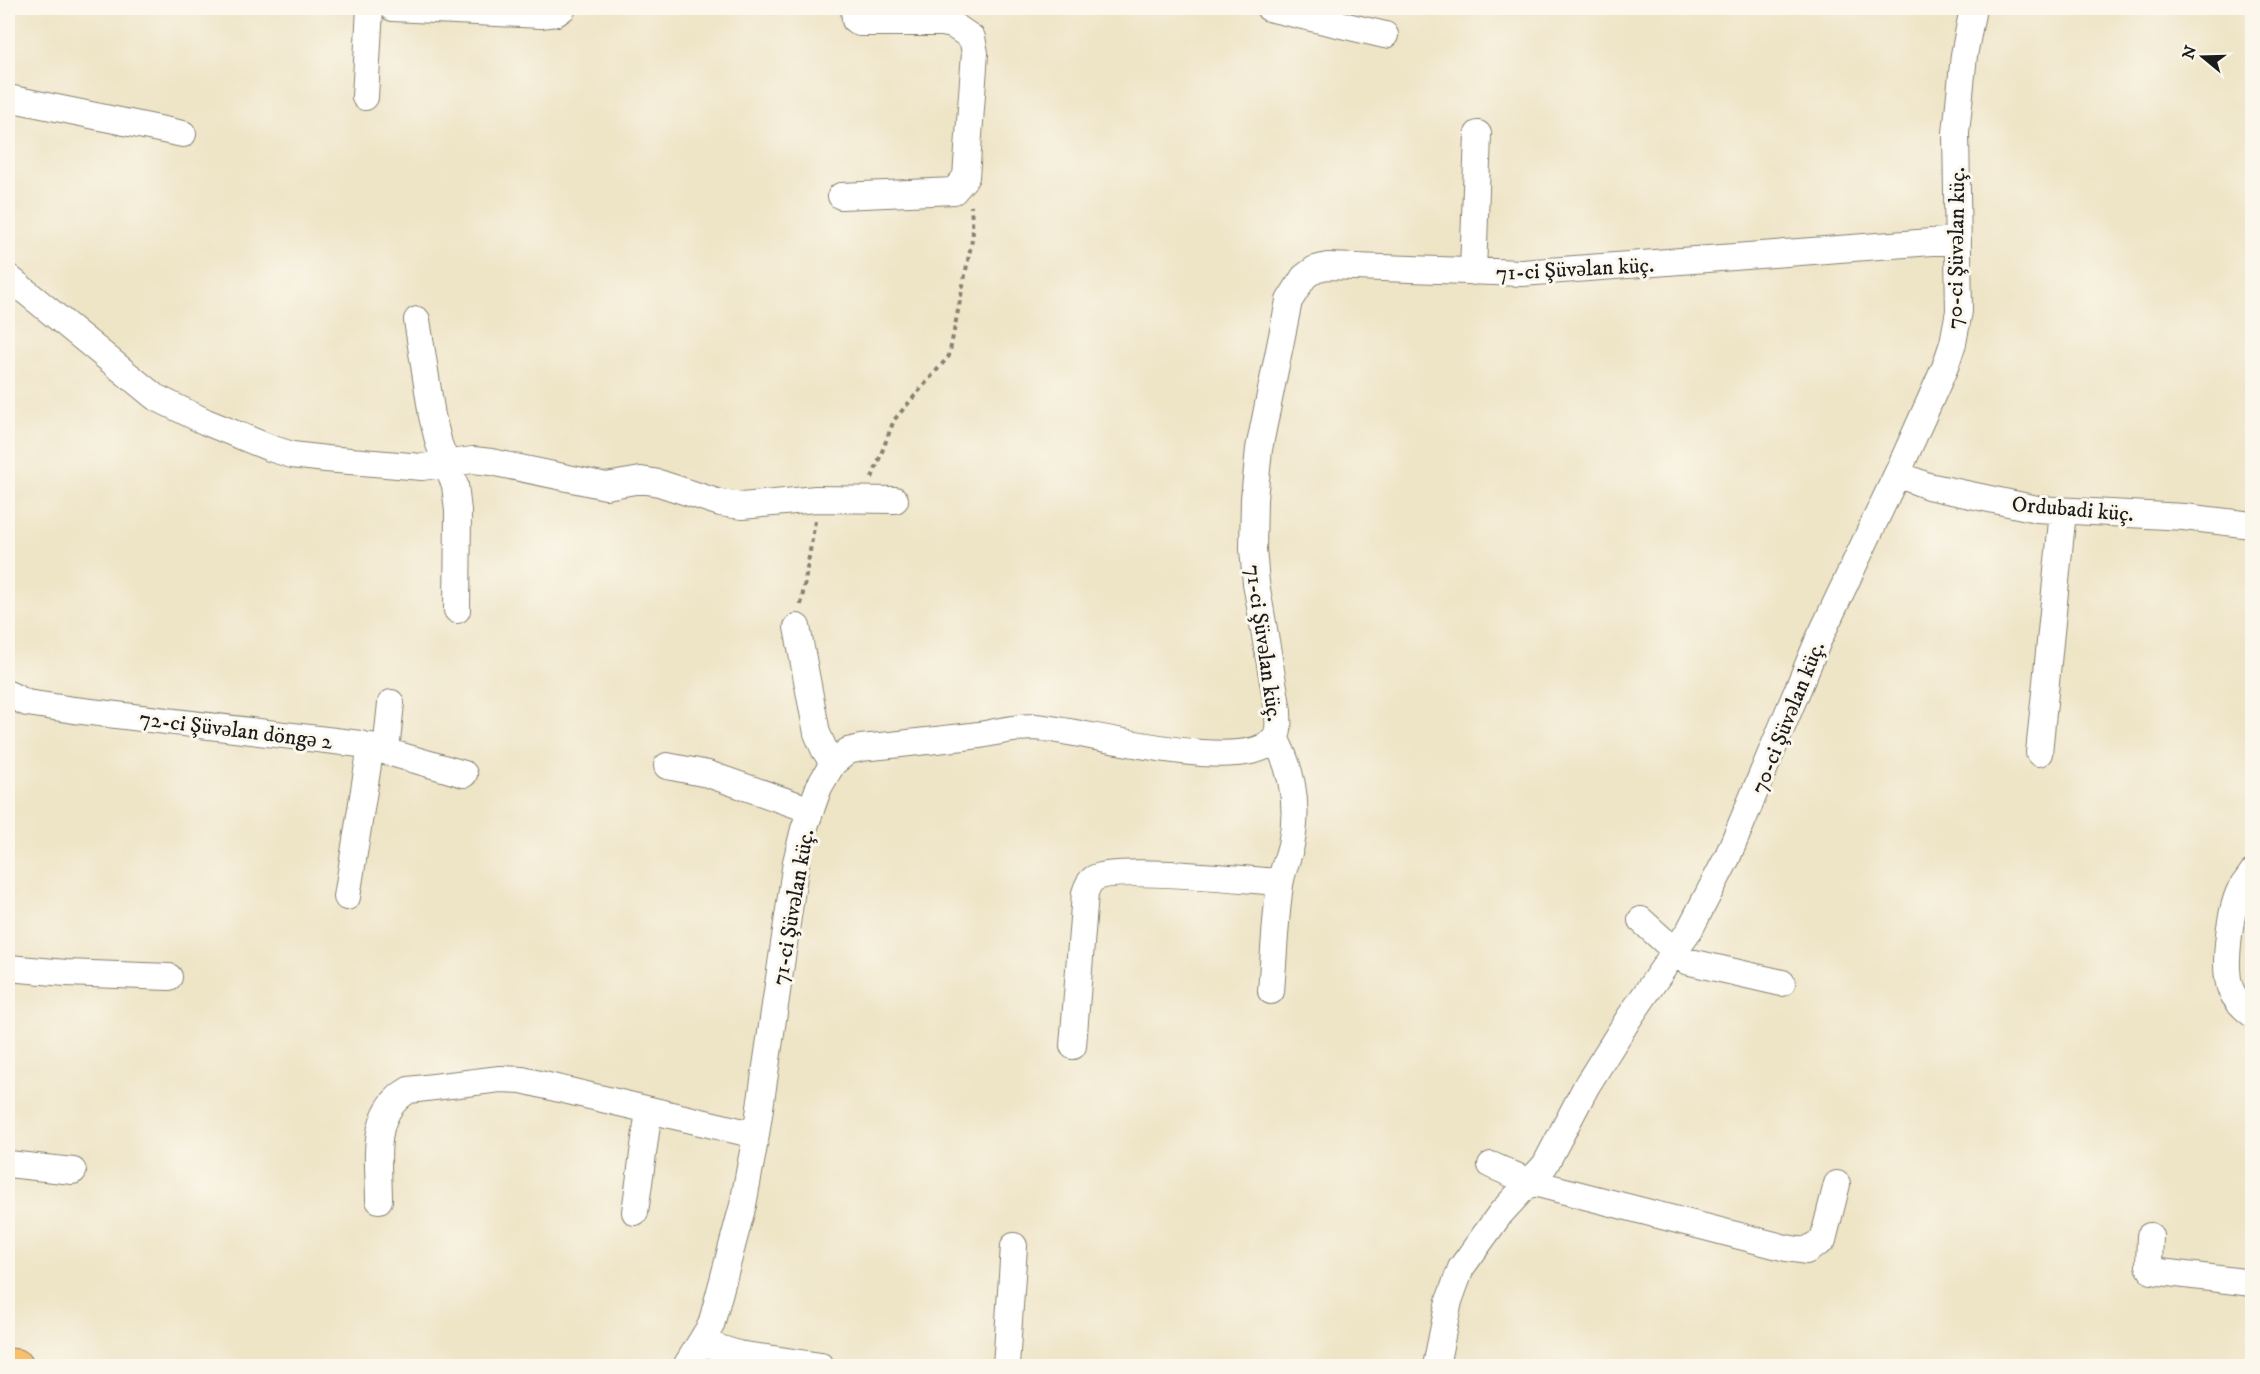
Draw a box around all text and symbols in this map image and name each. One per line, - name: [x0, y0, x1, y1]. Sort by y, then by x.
- north arrow: [2173, 27, 2233, 87]
- text: N: [2178, 43, 2201, 62]
- street label: 70-ci Şüvəlan küç.: [1942, 167, 1971, 329]
- street label: 71-ci Şüvəlan küç.: [1495, 252, 1655, 287]
- street label: Ordubadi küç.: [2011, 491, 2135, 528]
- street label: 71-ci Şüvəlan küç.: [1239, 563, 1288, 723]
- street label: 70-ci Şüvəlan küç.: [1746, 637, 1831, 798]
- street label: 72-ci Şüvəlan döngə 2: [138, 705, 334, 756]
- street label: 71-ci Şüvəlan küç.: [766, 827, 821, 988]

